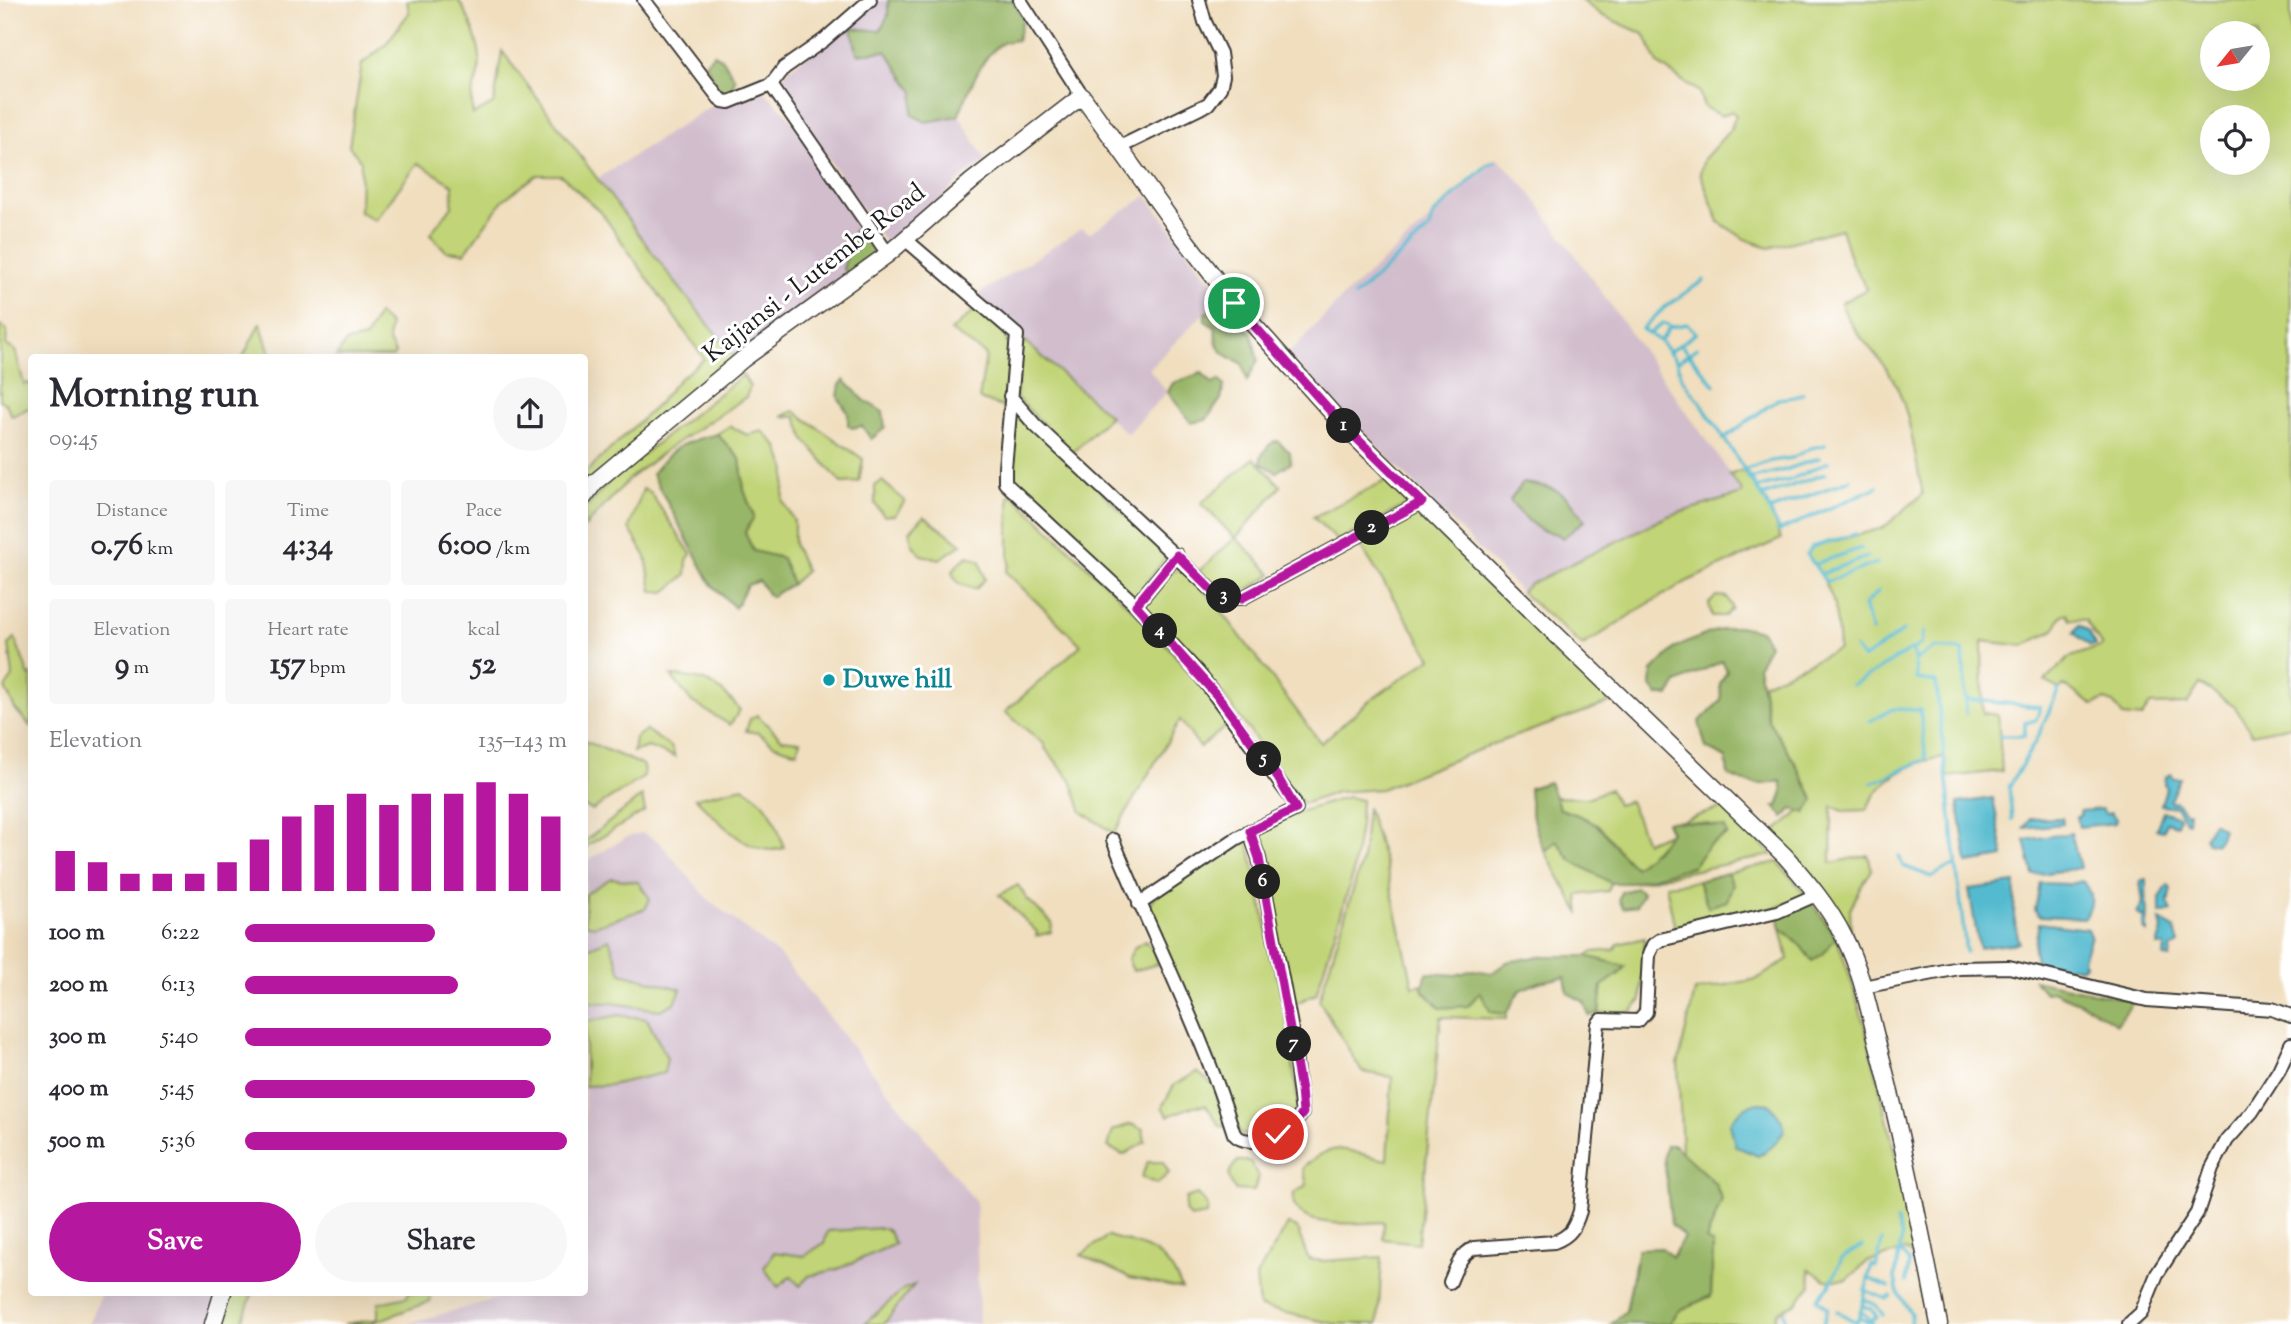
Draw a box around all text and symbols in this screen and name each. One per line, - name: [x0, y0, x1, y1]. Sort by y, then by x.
- north arrow: [2200, 21, 2270, 91]
- map controls: [2200, 21, 2270, 175]
- button: locate: [2200, 105, 2270, 175]
- street label: Kajjansi - Lutembe Road: [696, 175, 934, 373]
- pin: [1204, 273, 1264, 333]
- icon: arrive: [1215, 284, 1253, 322]
- text: Morning run: [49, 370, 259, 424]
- button: share: [493, 377, 567, 451]
- pin: 1: [1326, 408, 1362, 444]
- text: 1: [1340, 412, 1347, 439]
- text: 09:45: [49, 423, 98, 456]
- text: Distance: [96, 498, 168, 525]
- text: Time: [287, 498, 329, 525]
- text: Pace: [466, 498, 502, 525]
- pin: 2: [1354, 510, 1390, 546]
- text: 2: [1367, 514, 1376, 541]
- text: 0.76: [91, 525, 143, 568]
- text: 4:34: [283, 525, 333, 568]
- text: 6:00: [438, 525, 492, 568]
- text: km: [143, 536, 173, 563]
- text: /km: [492, 536, 530, 563]
- pin: 3: [1206, 578, 1242, 614]
- text: 3: [1220, 582, 1227, 609]
- pin: 4: [1142, 614, 1178, 648]
- text: Elevation: [93, 617, 171, 644]
- text: Heart rate: [267, 617, 349, 644]
- text: kcal: [468, 617, 500, 644]
- text: 4: [1155, 617, 1164, 644]
- text: 9: [115, 644, 129, 687]
- text: 157: [270, 644, 305, 687]
- text: 52: [472, 644, 496, 687]
- text: m: [129, 655, 149, 682]
- text: bpm: [305, 655, 346, 682]
- place label: Duwe hill: [843, 662, 953, 699]
- marker: Duwe hill: [821, 672, 837, 688]
- text: Elevation: [49, 725, 142, 758]
- text: 135–143 m: [478, 725, 567, 758]
- pin: 5: [1246, 742, 1282, 776]
- text: 5: [1260, 745, 1267, 772]
- pin: 6: [1246, 864, 1280, 900]
- text: 6: [1258, 868, 1267, 895]
- text: 100 m: [49, 917, 105, 950]
- text: 6:22: [161, 917, 200, 950]
- text: 200 m: [49, 969, 108, 1002]
- text: 6:13: [161, 969, 195, 1002]
- text: 300 m: [49, 1021, 106, 1054]
- text: 5:40: [161, 1021, 198, 1054]
- pin: 7: [1276, 1026, 1312, 1062]
- text: 7: [1289, 1030, 1298, 1057]
- text: 400 m: [49, 1073, 109, 1106]
- text: 5:45: [161, 1073, 194, 1106]
- pin: [1248, 1104, 1308, 1164]
- icon: check: [1259, 1115, 1297, 1153]
- text: 500 m: [49, 1125, 105, 1158]
- text: 5:36: [161, 1125, 195, 1158]
- button: Save: [49, 1202, 301, 1282]
- button: Share: [315, 1202, 567, 1282]

